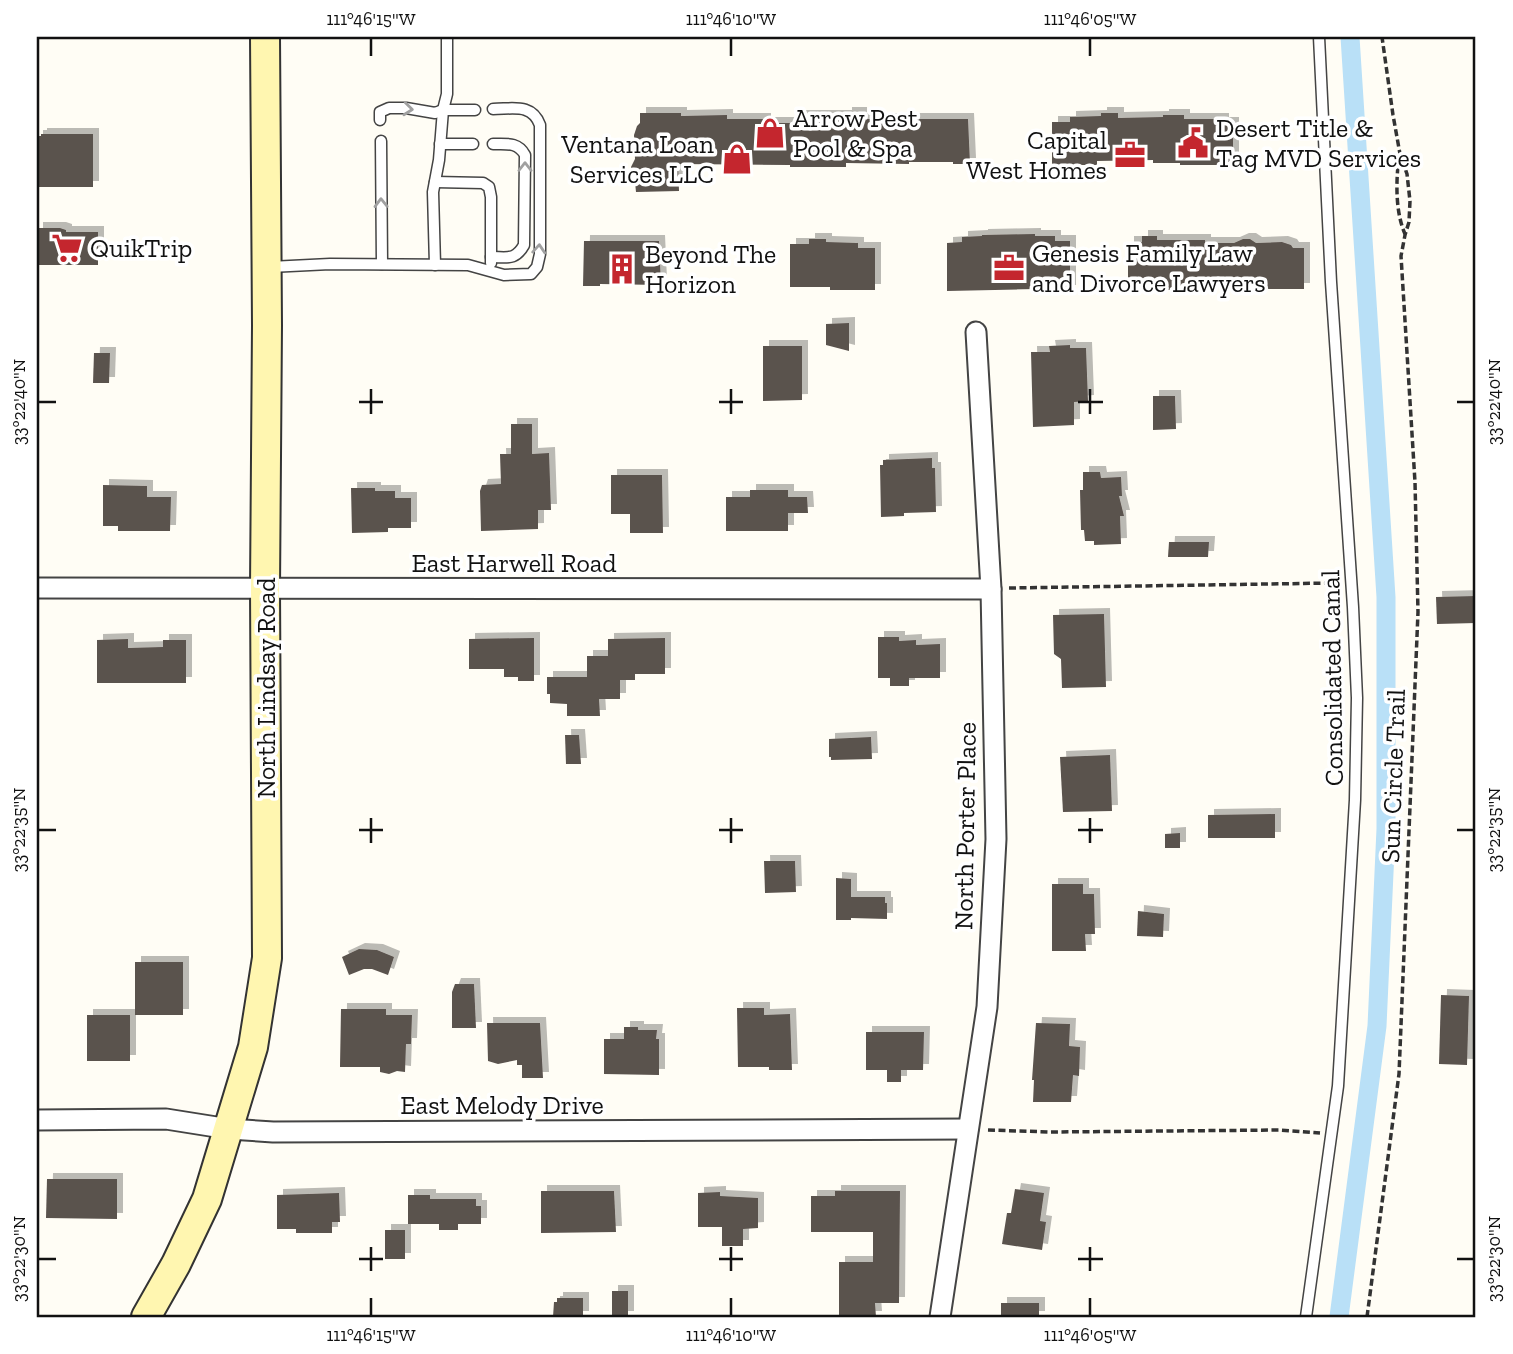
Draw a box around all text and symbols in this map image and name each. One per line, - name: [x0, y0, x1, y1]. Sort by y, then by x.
- text: 111°46'15"W: [326, 8, 416, 30]
- text: 111°46'10"W: [686, 8, 776, 30]
- text: 111°46'05"W: [1044, 8, 1136, 30]
- one-way arrow: [402, 102, 414, 117]
- place label: Arrow Pest Pool & Spa: [793, 102, 918, 164]
- place label: Desert Title & Tag MVD Services: [1216, 112, 1421, 174]
- shop icon: Arrow Pest Pool & Spa: [753, 116, 787, 150]
- place label: Capital West Homes: [966, 124, 1107, 186]
- public building icon: Desert Title & Tag MVD Services: [1176, 126, 1210, 160]
- place label: Ventana Loan Services LLC: [560, 128, 714, 190]
- office icon: Capital West Homes: [1113, 138, 1147, 172]
- shop icon: Ventana Loan Services LLC: [720, 142, 754, 176]
- one-way arrow: [517, 161, 533, 172]
- one-way arrow: [373, 197, 389, 207]
- supermarket icon: QuikTrip: [50, 231, 84, 265]
- place label: QuikTrip: [90, 232, 192, 264]
- place label: Genesis Family Law and Divorce Lawyers: [1032, 237, 1266, 299]
- place label: Beyond The Horizon: [645, 238, 776, 300]
- one-way arrow: [531, 243, 546, 254]
- office icon: Genesis Family Law and Divorce Lawyers: [992, 251, 1026, 285]
- building icon: Beyond The Horizon: [605, 252, 639, 286]
- text: 33°22'40"N: [8, 359, 30, 445]
- text: 33°22'40"N: [1483, 359, 1505, 445]
- street label: East Harwell Road: [411, 547, 617, 579]
- street label: Consolidated Canal: [1314, 569, 1350, 787]
- street label: North Lindsay Road: [250, 577, 282, 799]
- street label: Sun Circle Trail: [1374, 688, 1412, 864]
- street label: North Porter Place: [947, 722, 983, 930]
- text: 33°22'35"N: [8, 788, 30, 872]
- text: 33°22'35"N: [1483, 788, 1505, 872]
- street label: East Melody Drive: [400, 1089, 604, 1121]
- text: 33°22'30"N: [8, 1216, 30, 1302]
- text: 33°22'30"N: [1483, 1216, 1505, 1302]
- text: 111°46'15"W: [326, 1324, 416, 1346]
- text: 111°46'10"W: [686, 1324, 776, 1346]
- text: 111°46'05"W: [1044, 1324, 1136, 1346]

